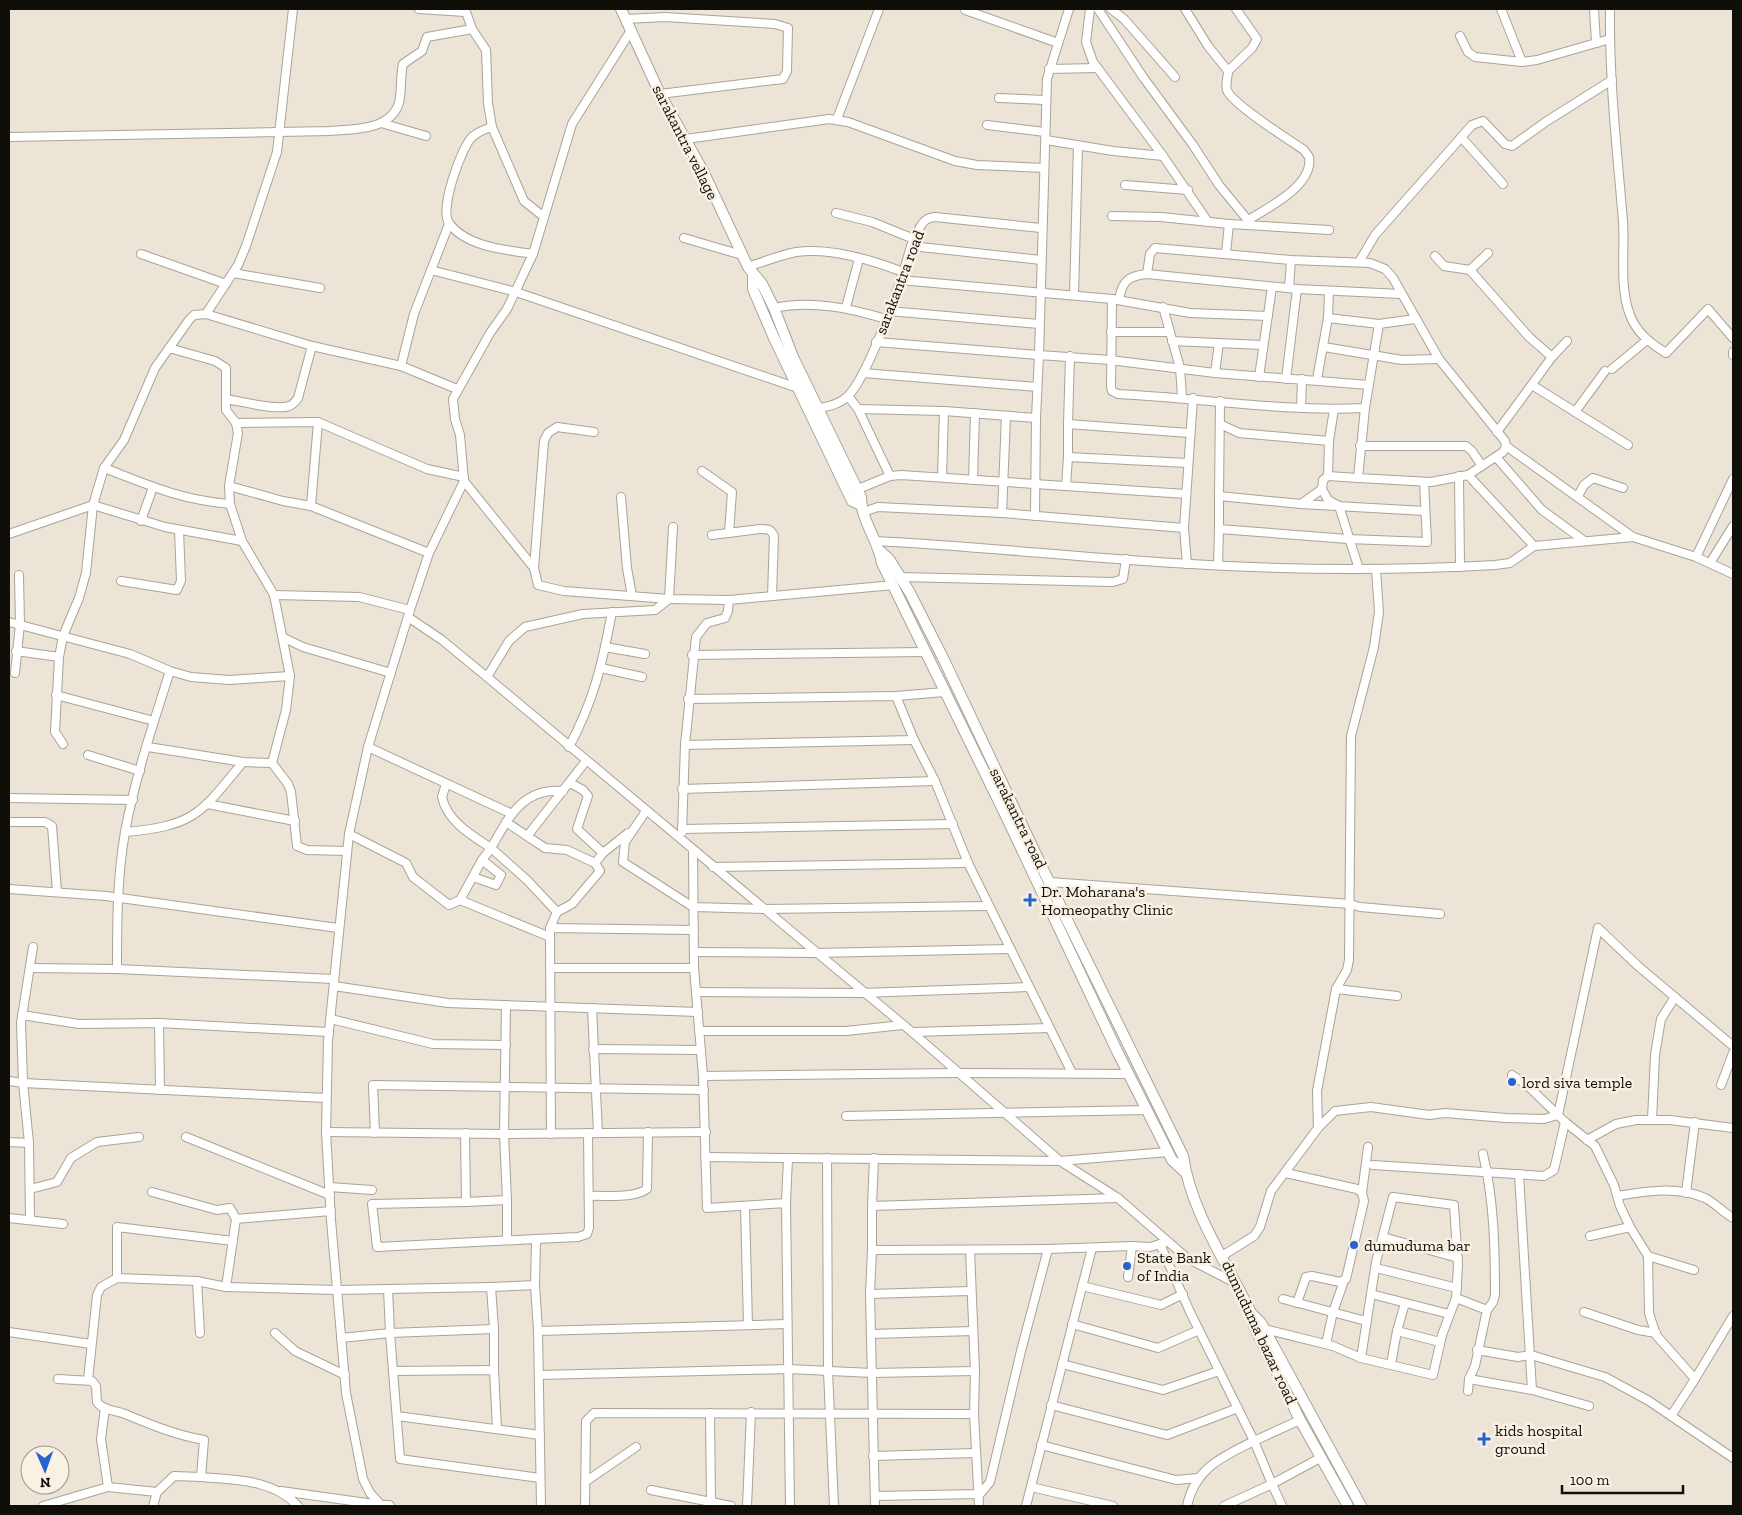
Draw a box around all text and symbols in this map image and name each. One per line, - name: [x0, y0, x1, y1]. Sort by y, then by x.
- street label: sarakantra vellage: [648, 82, 723, 203]
- street label: sarakantra road: [871, 227, 928, 337]
- street label: sarakantra road: [986, 765, 1051, 872]
- place label: Dr. Moharana's Homeopathy Clinic: [1041, 882, 1173, 919]
- marker: Dr. Moharana's Homeopathy Clinic: [1023, 893, 1037, 907]
- place label: lord siva temple: [1522, 1073, 1632, 1092]
- marker: lord siva temple: [1506, 1076, 1518, 1088]
- place label: dumuduma bar: [1364, 1236, 1471, 1255]
- marker: dumuduma bar: [1348, 1239, 1360, 1251]
- place label: State Bank of India: [1137, 1248, 1212, 1285]
- street label: dumuduma bazar road: [1218, 1257, 1301, 1407]
- marker: State Bank of India: [1121, 1260, 1133, 1272]
- place label: kids hospital ground: [1495, 1421, 1583, 1458]
- marker: kids hospital ground: [1477, 1432, 1491, 1446]
- north arrow: [20, 1445, 70, 1495]
- scale bar: [1562, 1462, 1683, 1494]
- text: 100 m: [1570, 1471, 1609, 1489]
- text: N: [39, 1474, 51, 1491]

